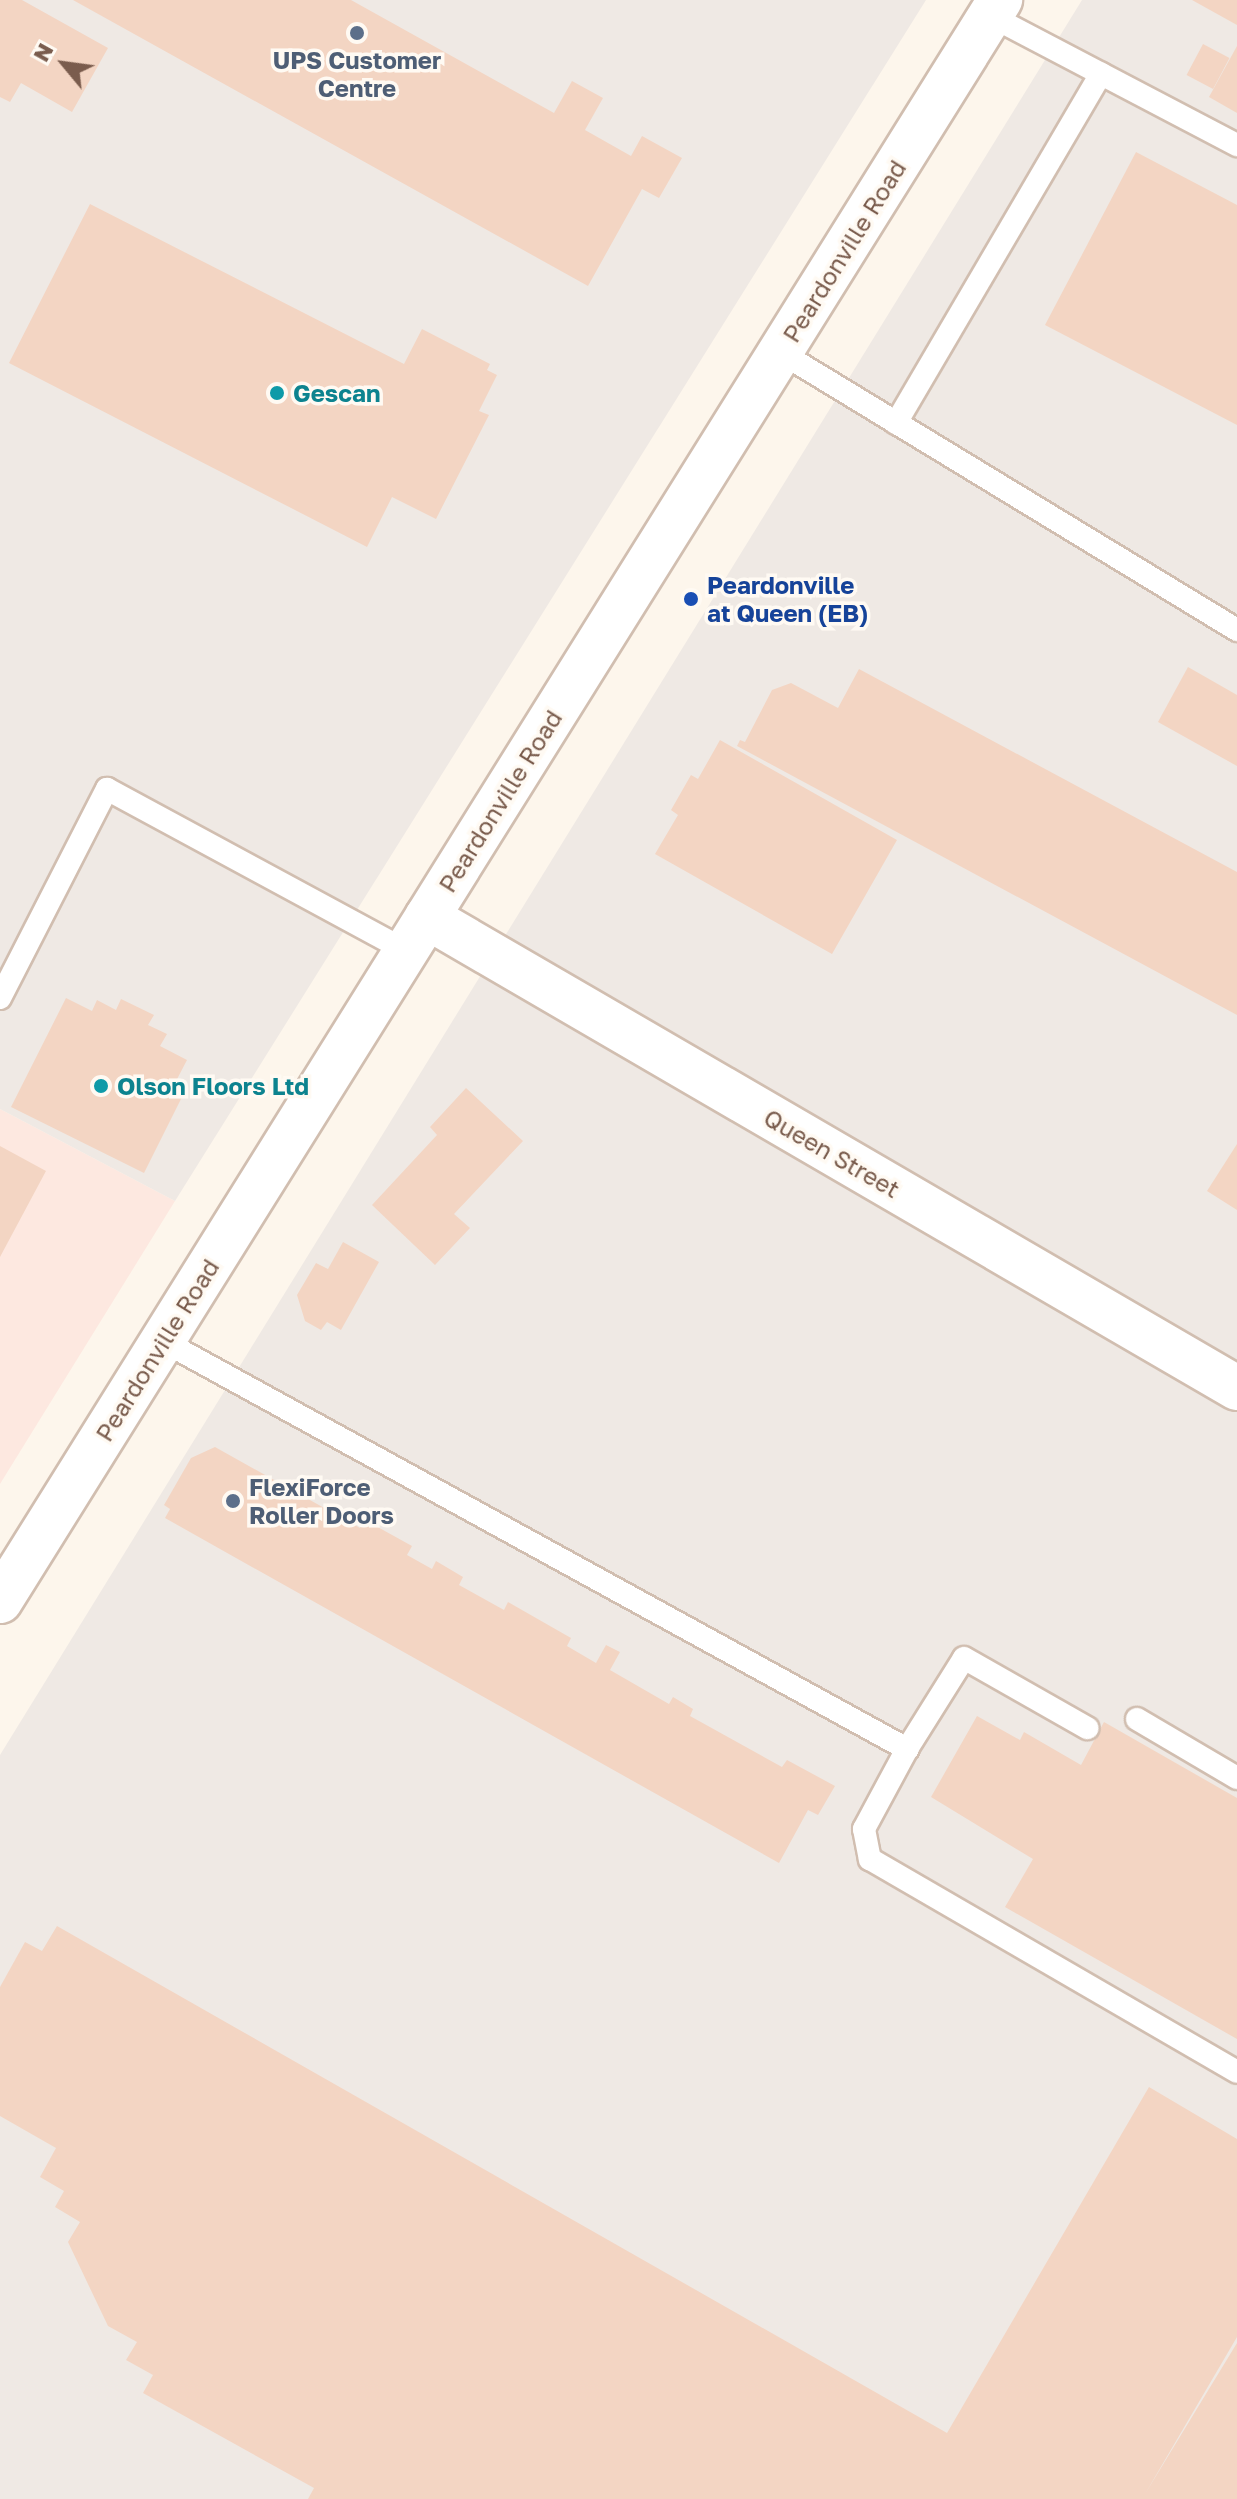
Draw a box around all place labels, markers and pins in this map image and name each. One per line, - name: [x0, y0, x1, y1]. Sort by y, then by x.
- marker: UPS Customer Centre: [348, 24, 366, 42]
- place label: UPS Customer Centre: [273, 46, 441, 102]
- place label: Gescan: [293, 379, 380, 407]
- marker: Gescan: [268, 384, 286, 402]
- place label: Peardonville at Queen (EB): [707, 571, 868, 627]
- marker: Peardonville at Queen (EB): [682, 590, 700, 608]
- place label: Olson Floors Ltd: [117, 1072, 309, 1100]
- marker: Olson Floors Ltd: [92, 1077, 110, 1095]
- place label: FlexiForce Roller Doors: [249, 1473, 394, 1529]
- marker: FlexiForce Roller Doors: [224, 1492, 242, 1510]

